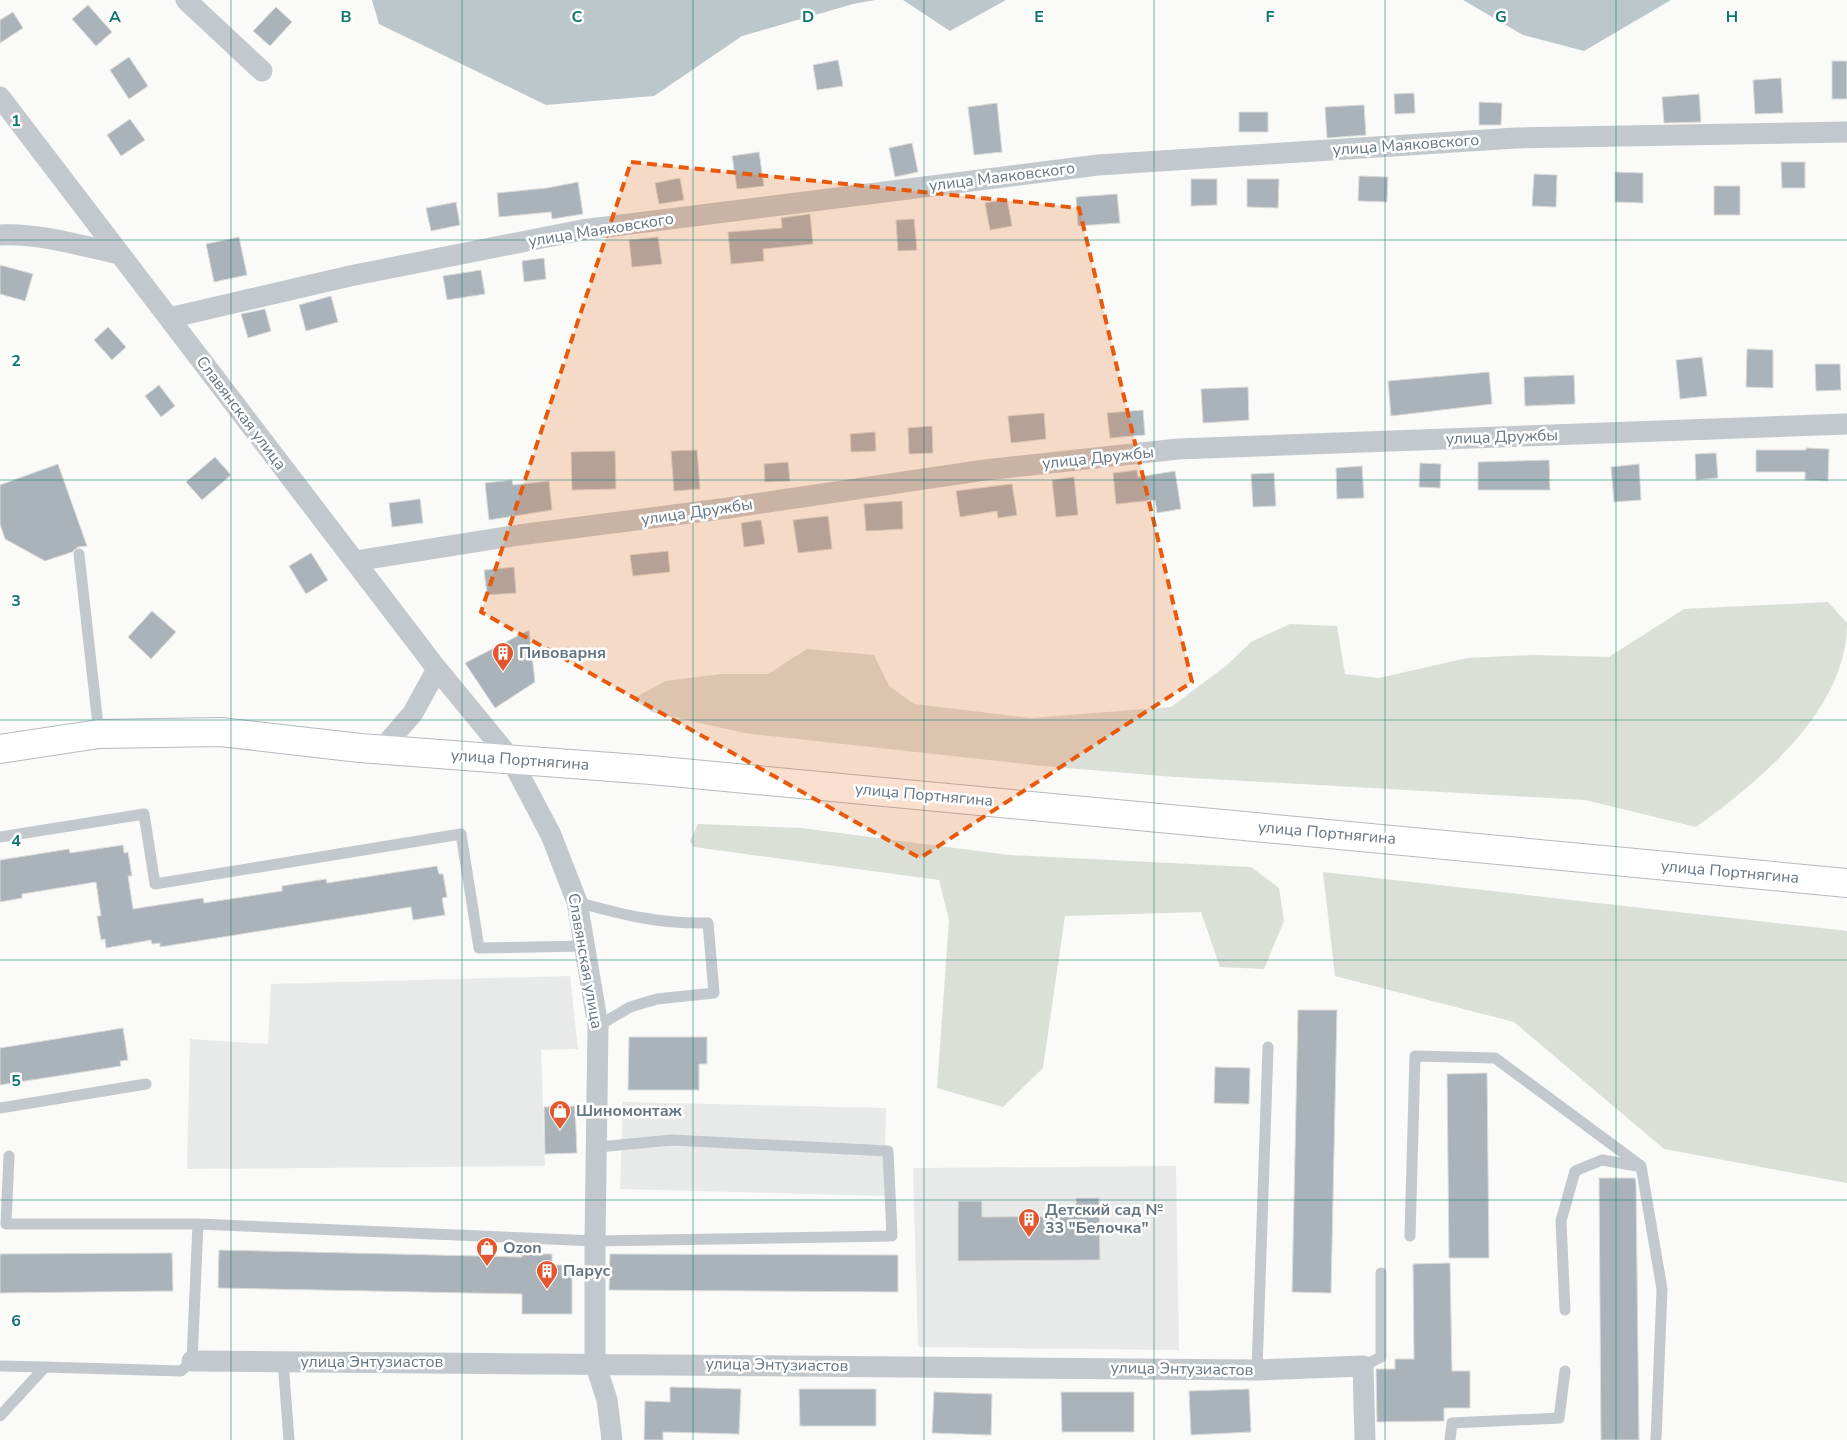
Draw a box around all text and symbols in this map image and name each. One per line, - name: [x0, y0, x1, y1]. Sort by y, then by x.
- text: A: [109, 6, 121, 28]
- text: B: [340, 6, 352, 28]
- text: C: [572, 6, 583, 28]
- text: D: [802, 6, 814, 28]
- text: E: [1034, 6, 1044, 28]
- text: F: [1266, 6, 1275, 28]
- text: G: [1495, 6, 1507, 28]
- text: H: [1726, 6, 1738, 28]
- text: 1: [11, 110, 21, 132]
- street label: улица Маяковского: [1332, 129, 1480, 161]
- street label: улица Маяковского: [928, 157, 1076, 197]
- street label: улица Маяковского: [527, 208, 675, 252]
- text: 2: [11, 350, 21, 372]
- street label: Славянская улица: [191, 352, 291, 474]
- street label: улица Дружбы: [1446, 424, 1558, 450]
- street label: улица Дружбы: [1041, 441, 1155, 475]
- street label: улица Дружбы: [640, 493, 754, 531]
- text: 3: [11, 590, 21, 612]
- building icon: Пивоварня: [491, 641, 515, 672]
- place label: Пивоварня: [519, 642, 606, 664]
- street label: улица Портнягина: [450, 744, 590, 776]
- street label: улица Портнягина: [854, 778, 994, 812]
- street label: улица Портнягина: [1257, 816, 1397, 850]
- text: 4: [11, 830, 21, 852]
- street label: улица Портнягина: [1660, 855, 1800, 889]
- street label: Славянская улица: [562, 891, 608, 1031]
- text: 5: [11, 1070, 21, 1092]
- shop icon: Шиномонтаж: [548, 1099, 572, 1130]
- place label: Шиномонтаж: [576, 1100, 683, 1122]
- place label: Детский сад № 33 "Белочка": [1045, 1199, 1163, 1239]
- building icon: Детский сад № 33 "Белочка": [1017, 1207, 1041, 1238]
- shop icon: Ozon: [475, 1236, 499, 1267]
- place label: Ozon: [503, 1237, 542, 1259]
- building icon: Парус: [535, 1259, 559, 1290]
- place label: Парус: [563, 1260, 610, 1282]
- text: 6: [11, 1310, 21, 1332]
- street label: улица Энтузиастов: [301, 1351, 444, 1373]
- street label: улица Энтузиастов: [705, 1353, 849, 1377]
- street label: улица Энтузиастов: [1110, 1357, 1254, 1381]

